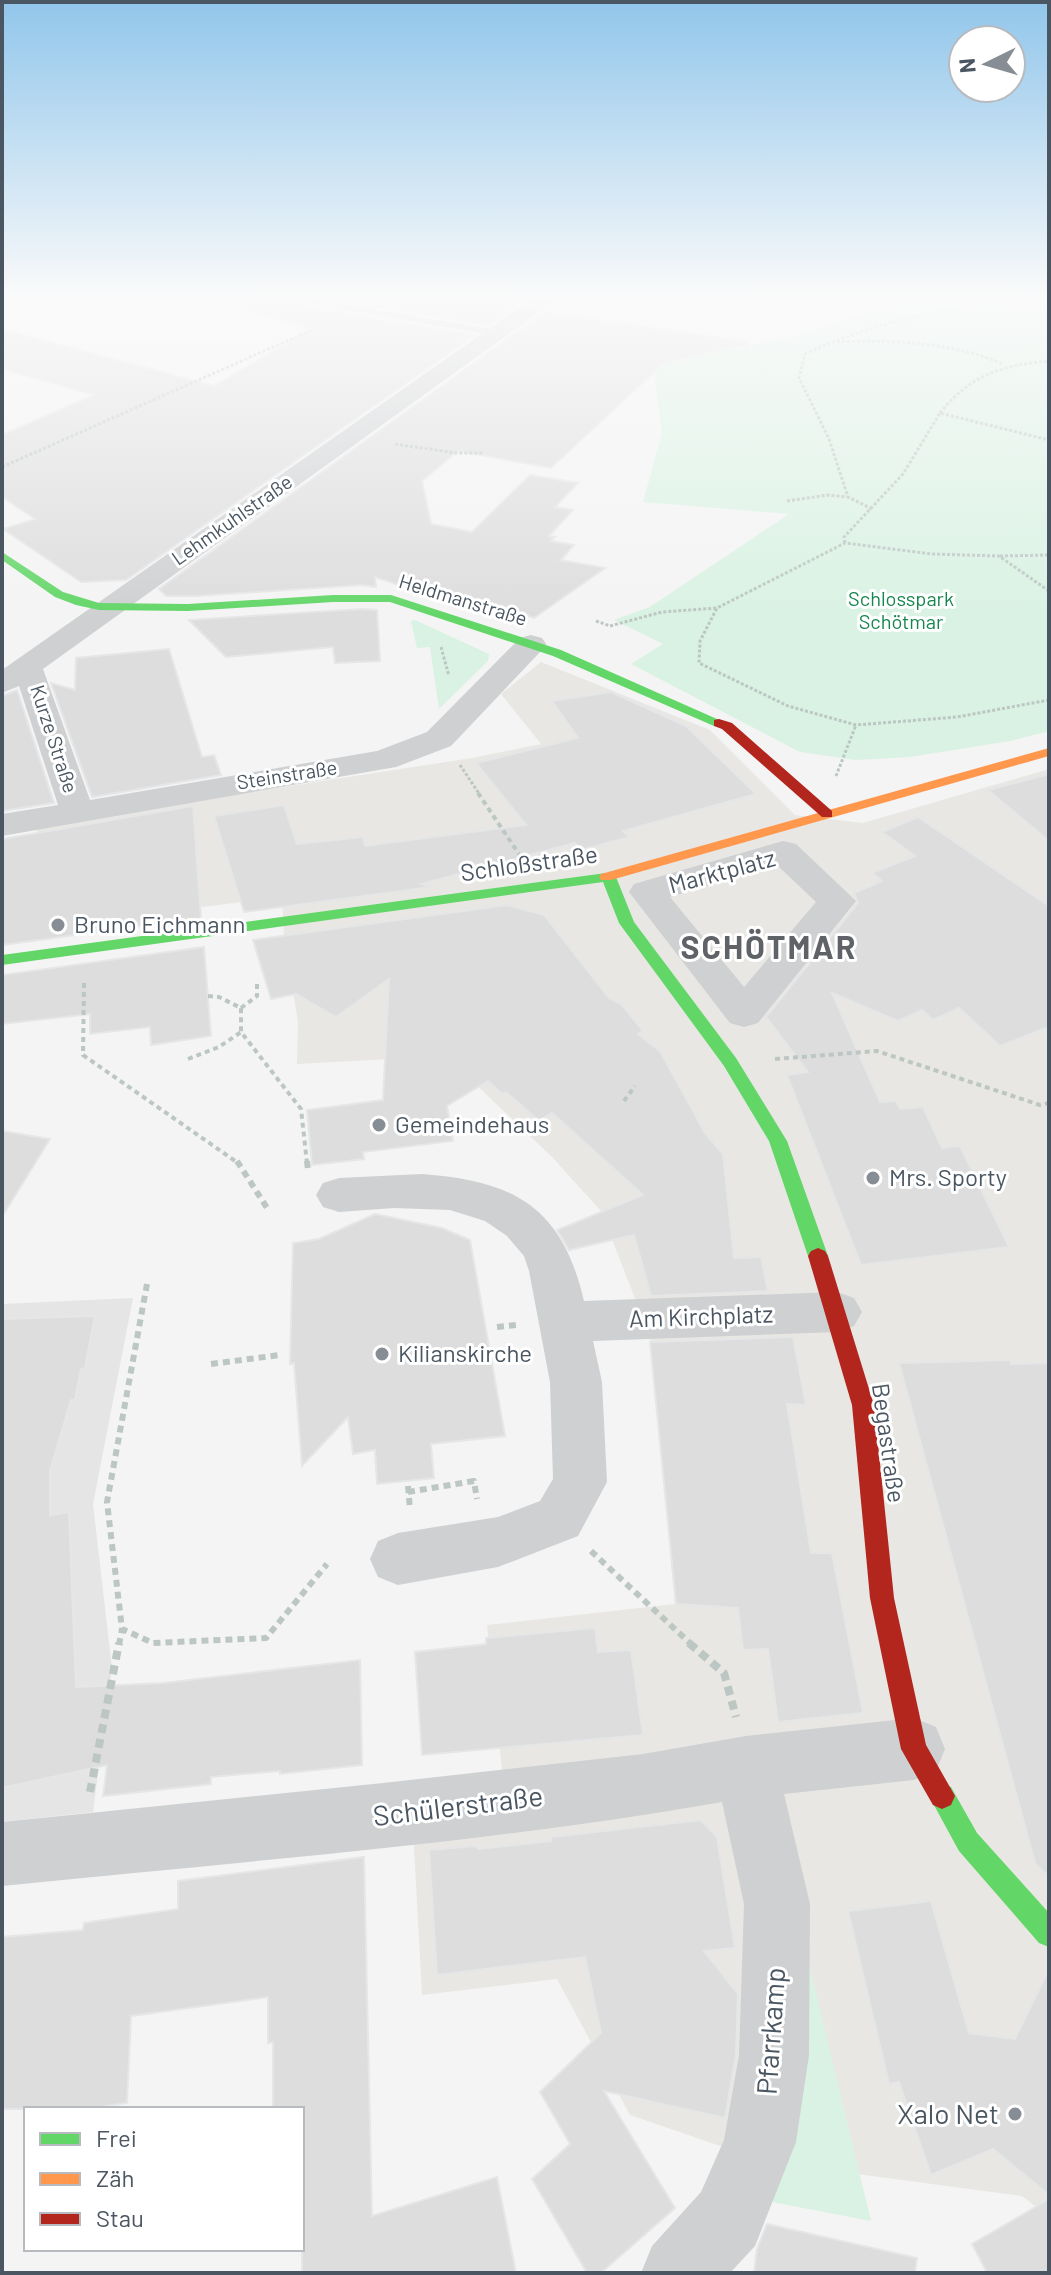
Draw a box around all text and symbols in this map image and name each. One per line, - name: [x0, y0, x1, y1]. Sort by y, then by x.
- north arrow: [947, 24, 1027, 104]
- text: N: [952, 57, 980, 74]
- street label: Lehmkuhlstraße: [167, 469, 296, 570]
- street label: Heldmanstraße: [396, 568, 530, 630]
- park label: Schlosspark Schötmar: [848, 586, 954, 633]
- street label: Kurze Straße: [26, 682, 84, 796]
- street label: Steinstraße: [235, 754, 339, 794]
- street label: Schloßstraße: [458, 839, 599, 886]
- street label: Marktplatz: [665, 842, 778, 899]
- place label: Bruno Eichmann: [74, 909, 245, 938]
- marker: Bruno Eichmann: [49, 916, 67, 934]
- district label: SCHÖTMAR: [681, 927, 857, 965]
- place label: Gemeindehaus: [395, 1109, 549, 1138]
- marker: Gemeindehaus: [370, 1116, 388, 1134]
- place label: Mrs. Sporty: [889, 1162, 1007, 1191]
- marker: Mrs. Sporty: [864, 1169, 882, 1187]
- street label: Am Kirchplatz: [628, 1298, 774, 1333]
- place label: Kilianskirche: [398, 1338, 532, 1367]
- marker: Kilianskirche: [373, 1345, 391, 1363]
- street label: Begastraße: [867, 1381, 912, 1504]
- street label: Schülerstraße: [371, 1778, 545, 1832]
- street label: Pfarrkamp: [749, 1966, 791, 2096]
- place label: Xalo Net: [897, 2096, 999, 2130]
- marker: Xalo Net: [1006, 2105, 1024, 2123]
- legend: [24, 2107, 304, 2251]
- text: Frei: [96, 2123, 137, 2152]
- text: Zäh: [96, 2163, 134, 2192]
- text: Stau: [96, 2203, 144, 2232]

